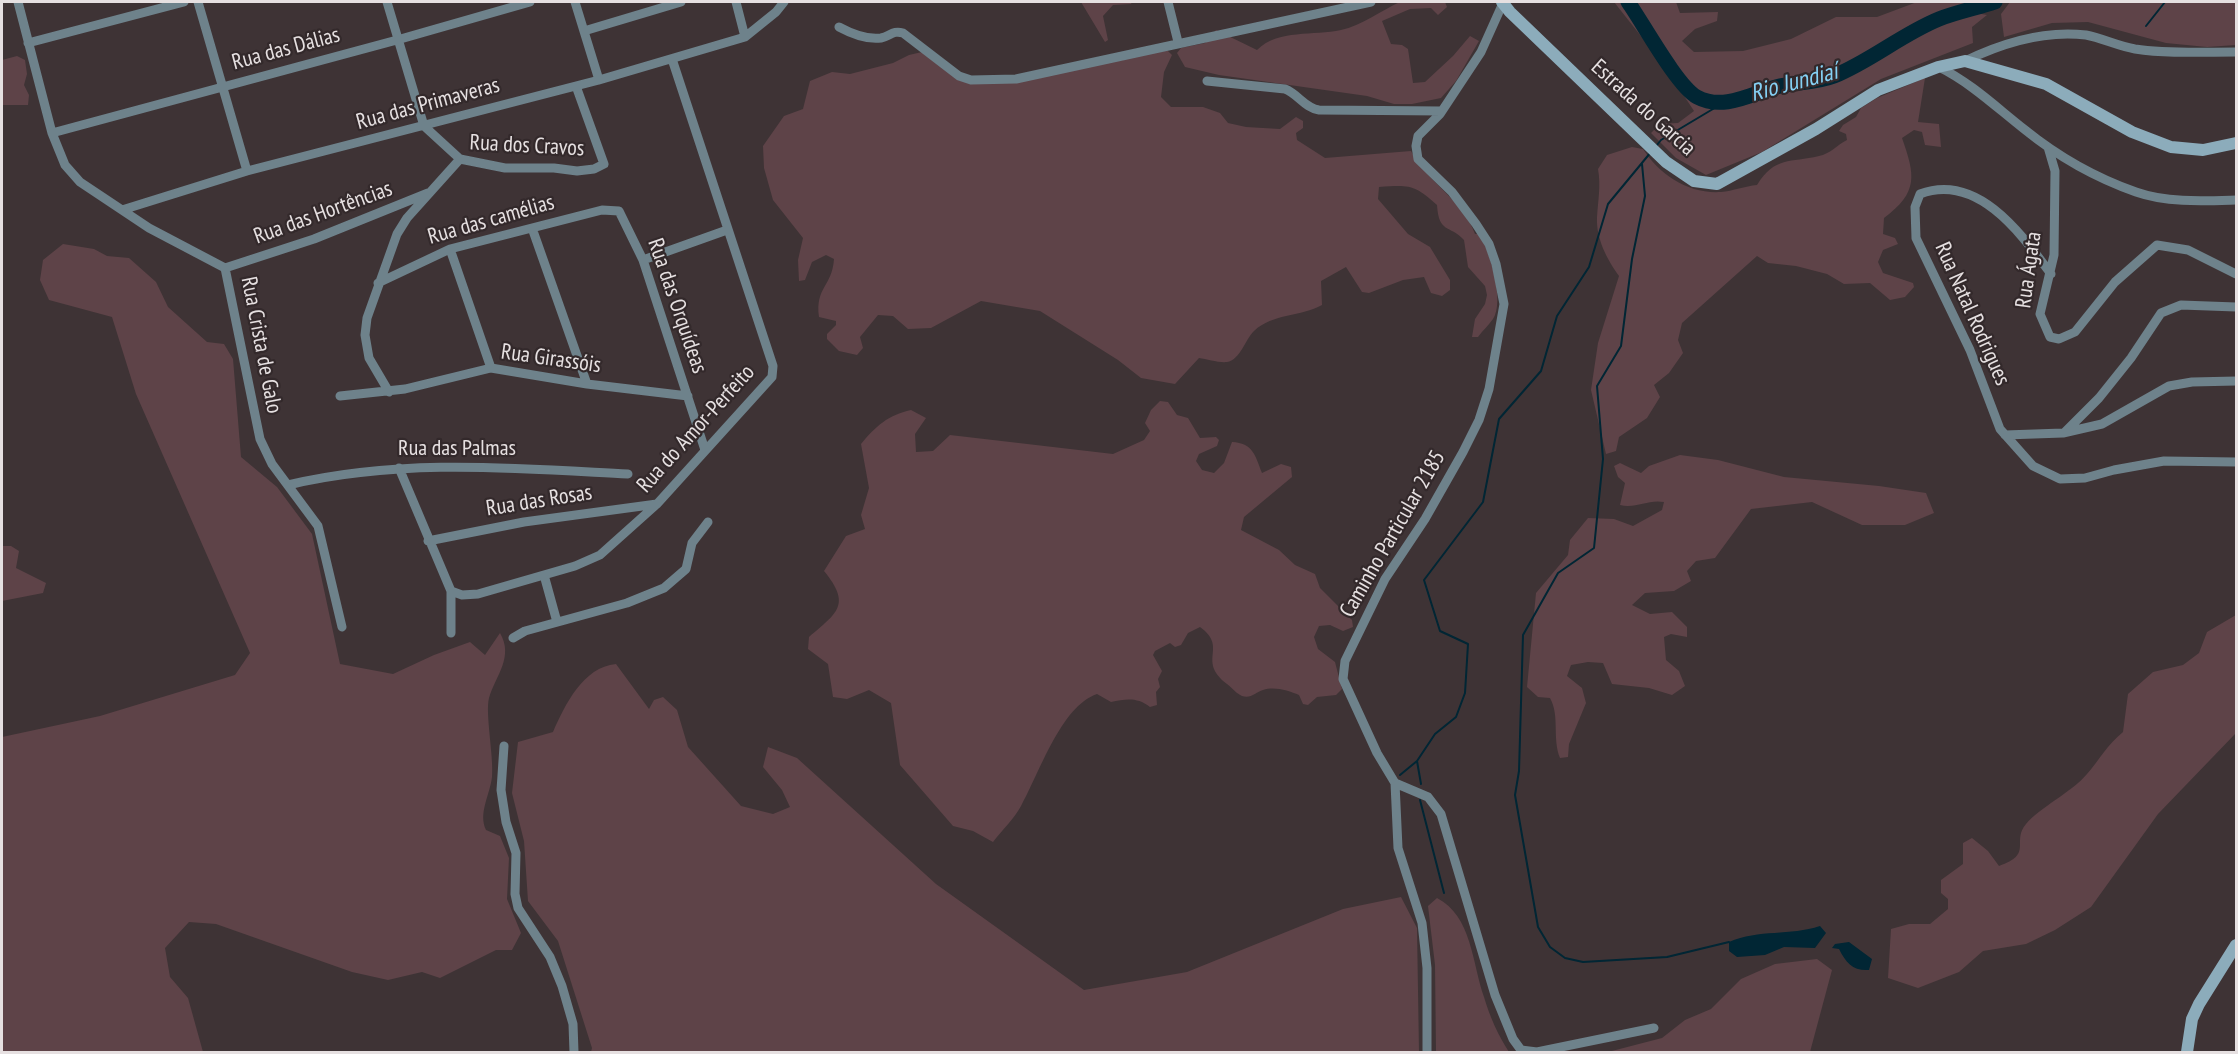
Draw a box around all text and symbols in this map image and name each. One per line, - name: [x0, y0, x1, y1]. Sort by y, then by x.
- street label: Rua das Dálias: [229, 22, 343, 76]
- street label: Estrada do Garcia: [1585, 54, 1701, 162]
- water label: Rio Jundiaí: [1747, 58, 1841, 108]
- street label: Rua das Primaveras: [354, 72, 502, 136]
- street label: Rua dos Cravos: [469, 130, 585, 162]
- street label: Rua das Hortências: [250, 176, 396, 250]
- street label: Rua das camélias: [425, 189, 557, 251]
- street label: Rua Ágata: [2011, 230, 2047, 310]
- street label: Rua das Orquídeas: [642, 235, 712, 377]
- street label: Rua Natal Rodrigues: [1929, 238, 2015, 390]
- street label: Rua Crista de Galo: [235, 274, 287, 416]
- street label: Rua Girassóis: [499, 339, 603, 379]
- street label: Rua do Amor-Perfeito: [632, 360, 760, 498]
- street label: Rua das Palmas: [398, 436, 516, 462]
- street label: Caminho Particular 2185: [1334, 446, 1452, 622]
- street label: Rua das Rosas: [484, 480, 594, 522]

